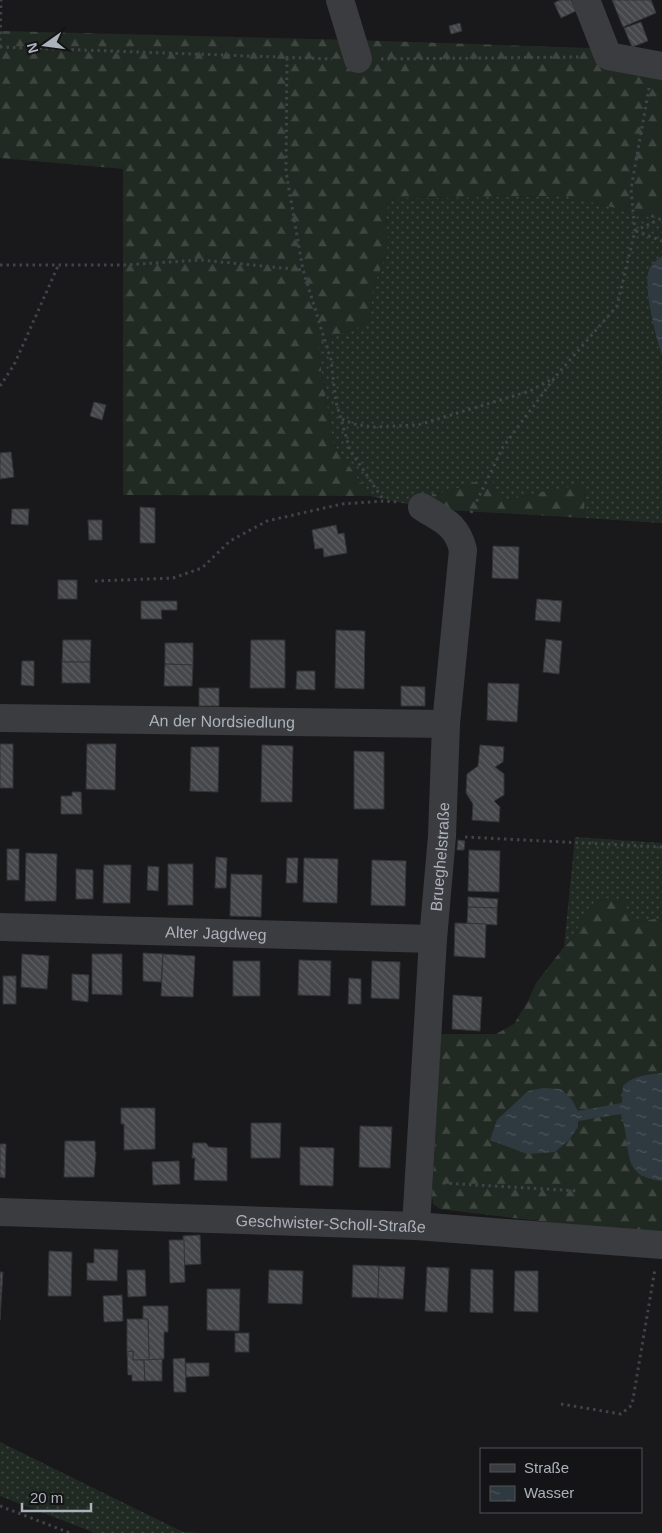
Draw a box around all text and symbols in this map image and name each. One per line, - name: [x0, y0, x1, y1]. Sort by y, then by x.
- north arrow: [20, 20, 70, 70]
- text: N: [23, 41, 41, 55]
- street label: An der Nordsiedlung: [149, 712, 295, 731]
- street label: Brueghelstraße: [427, 802, 452, 912]
- street label: Alter Jagdweg: [165, 924, 267, 943]
- street label: Geschwister-Scholl-Straße: [235, 1212, 427, 1236]
- legend: [480, 1448, 642, 1513]
- text: Straße: [524, 1459, 569, 1476]
- scale bar: [22, 1480, 91, 1512]
- text: Wasser: [524, 1484, 574, 1501]
- text: 20 m: [30, 1489, 63, 1506]

